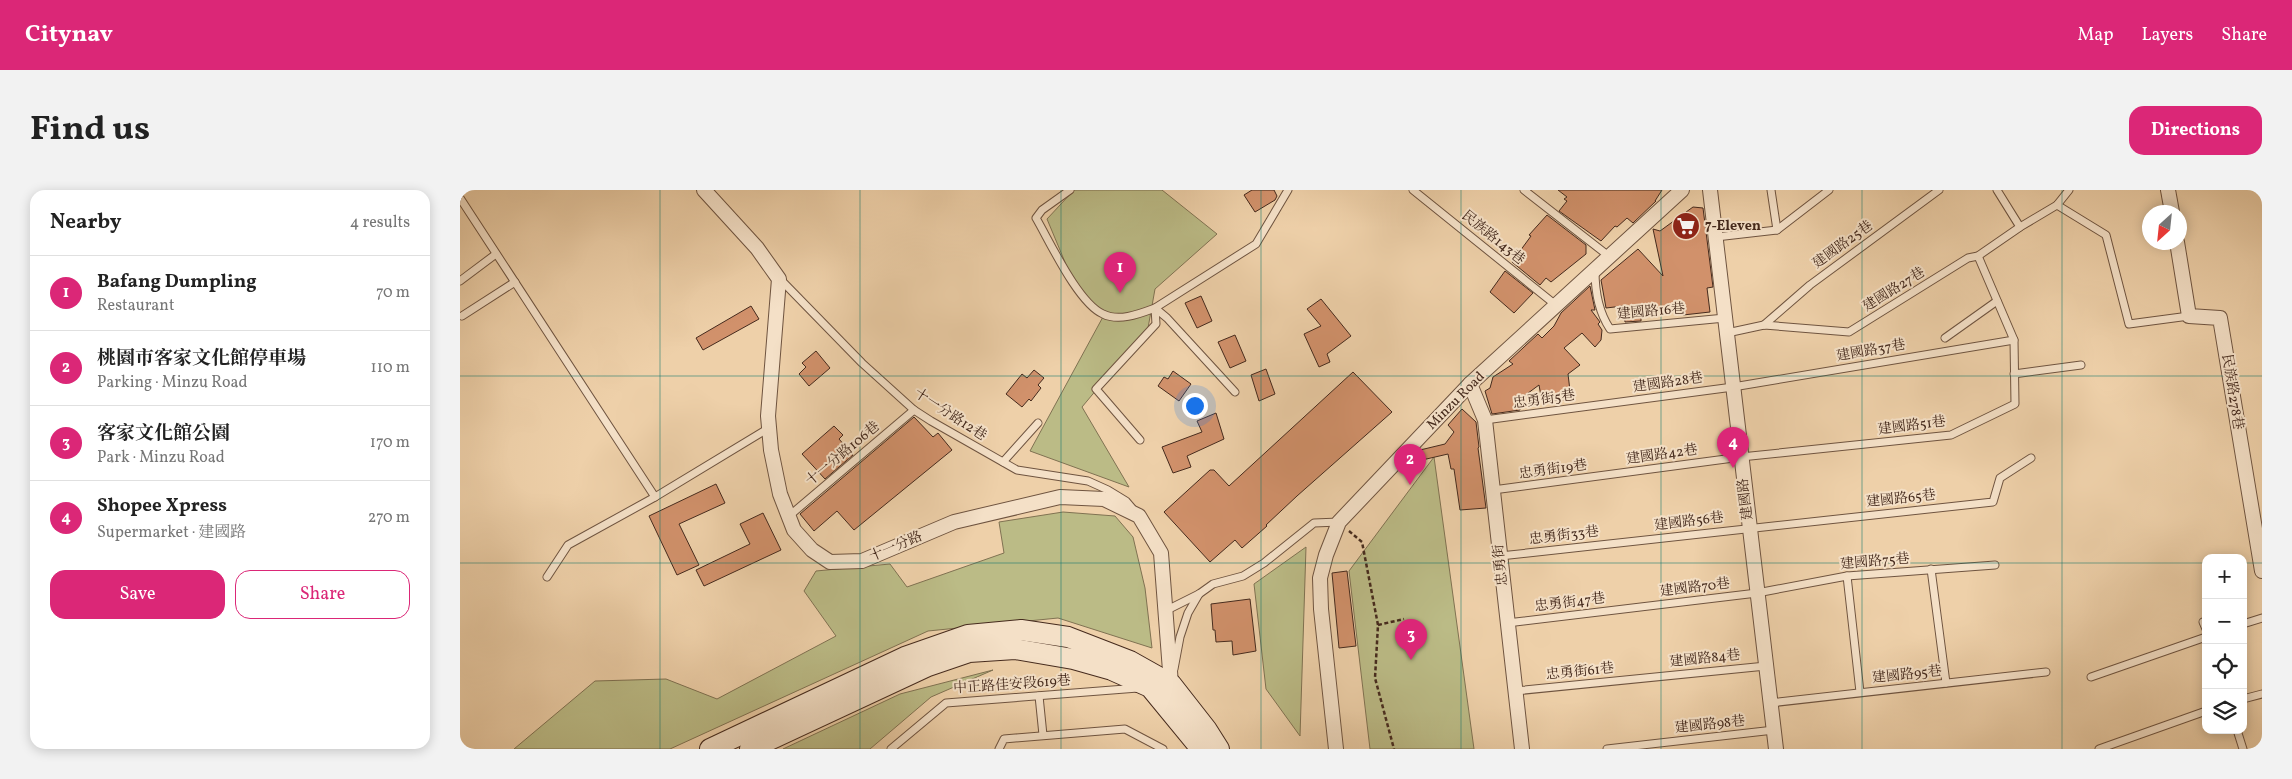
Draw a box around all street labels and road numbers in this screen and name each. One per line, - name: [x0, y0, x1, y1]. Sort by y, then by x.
- street label: 民族路143巷: [1457, 207, 1529, 269]
- street label: 建國路25巷: [1809, 217, 1877, 273]
- street label: 建國路27巷: [1859, 263, 1929, 317]
- street label: 建國路16巷: [1616, 300, 1686, 324]
- street label: 建國路37巷: [1835, 336, 1907, 366]
- street label: 民族路278巷: [2217, 353, 2247, 431]
- street label: Minzu Road: [1423, 368, 1489, 434]
- street label: 建國路28巷: [1632, 369, 1704, 397]
- street label: 十一分路12巷: [910, 384, 990, 446]
- street label: 忠勇街5巷: [1512, 386, 1576, 414]
- street label: 建國路51巷: [1877, 412, 1947, 440]
- street label: 十一分路106巷: [802, 417, 884, 491]
- street label: 建國路42巷: [1625, 441, 1699, 469]
- street label: 忠勇街19巷: [1518, 456, 1588, 484]
- street label: 建國路: [1734, 477, 1758, 521]
- street label: 建國路65巷: [1865, 486, 1937, 512]
- street label: 建國路56巷: [1653, 508, 1725, 536]
- street label: 忠勇街33巷: [1528, 522, 1600, 550]
- street label: 十一分路: [867, 527, 925, 567]
- street label: 忠勇街: [1489, 543, 1513, 587]
- street label: 建國路75巷: [1840, 550, 1910, 574]
- street label: 建國路70巷: [1659, 574, 1731, 602]
- street label: 忠勇街47巷: [1534, 589, 1606, 617]
- street label: 建國路84巷: [1669, 646, 1741, 672]
- street label: 忠勇街61巷: [1545, 659, 1615, 685]
- street label: 建國路95巷: [1871, 662, 1943, 688]
- street label: 中正路佳安段619巷: [953, 671, 1071, 699]
- street label: 建國路98巷: [1674, 712, 1746, 738]

